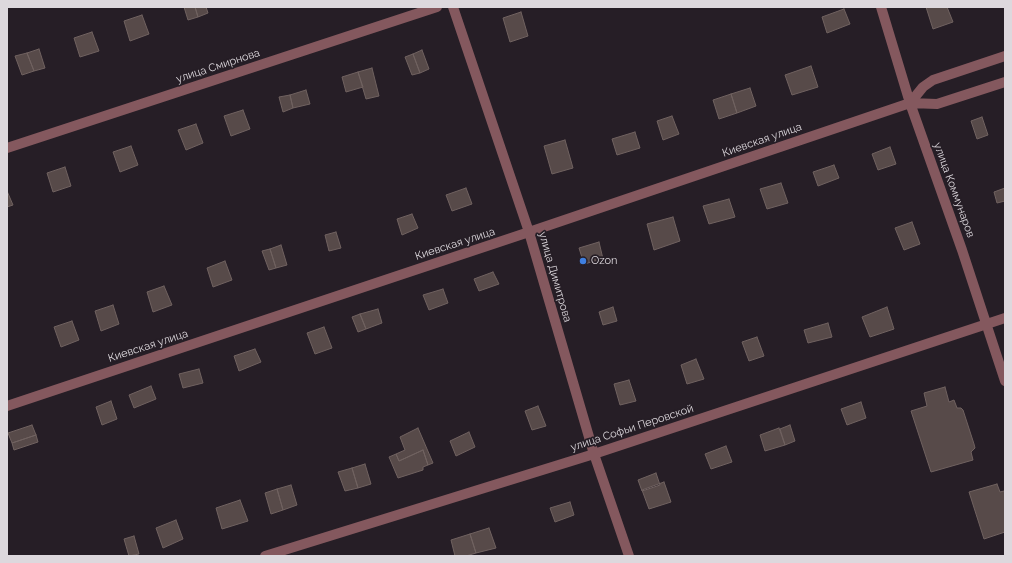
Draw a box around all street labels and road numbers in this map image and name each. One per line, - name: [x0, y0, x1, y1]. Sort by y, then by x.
- street label: улица Смирнова: [174, 46, 262, 86]
- street label: Киевская улица: [721, 120, 803, 160]
- street label: улица Коммунаров: [931, 141, 977, 239]
- street label: Киевская улица: [413, 225, 497, 263]
- street label: улица Димитрова: [536, 230, 574, 324]
- street label: Киевская улица: [106, 327, 190, 365]
- street label: улица Софьи Перовской: [569, 402, 695, 454]

